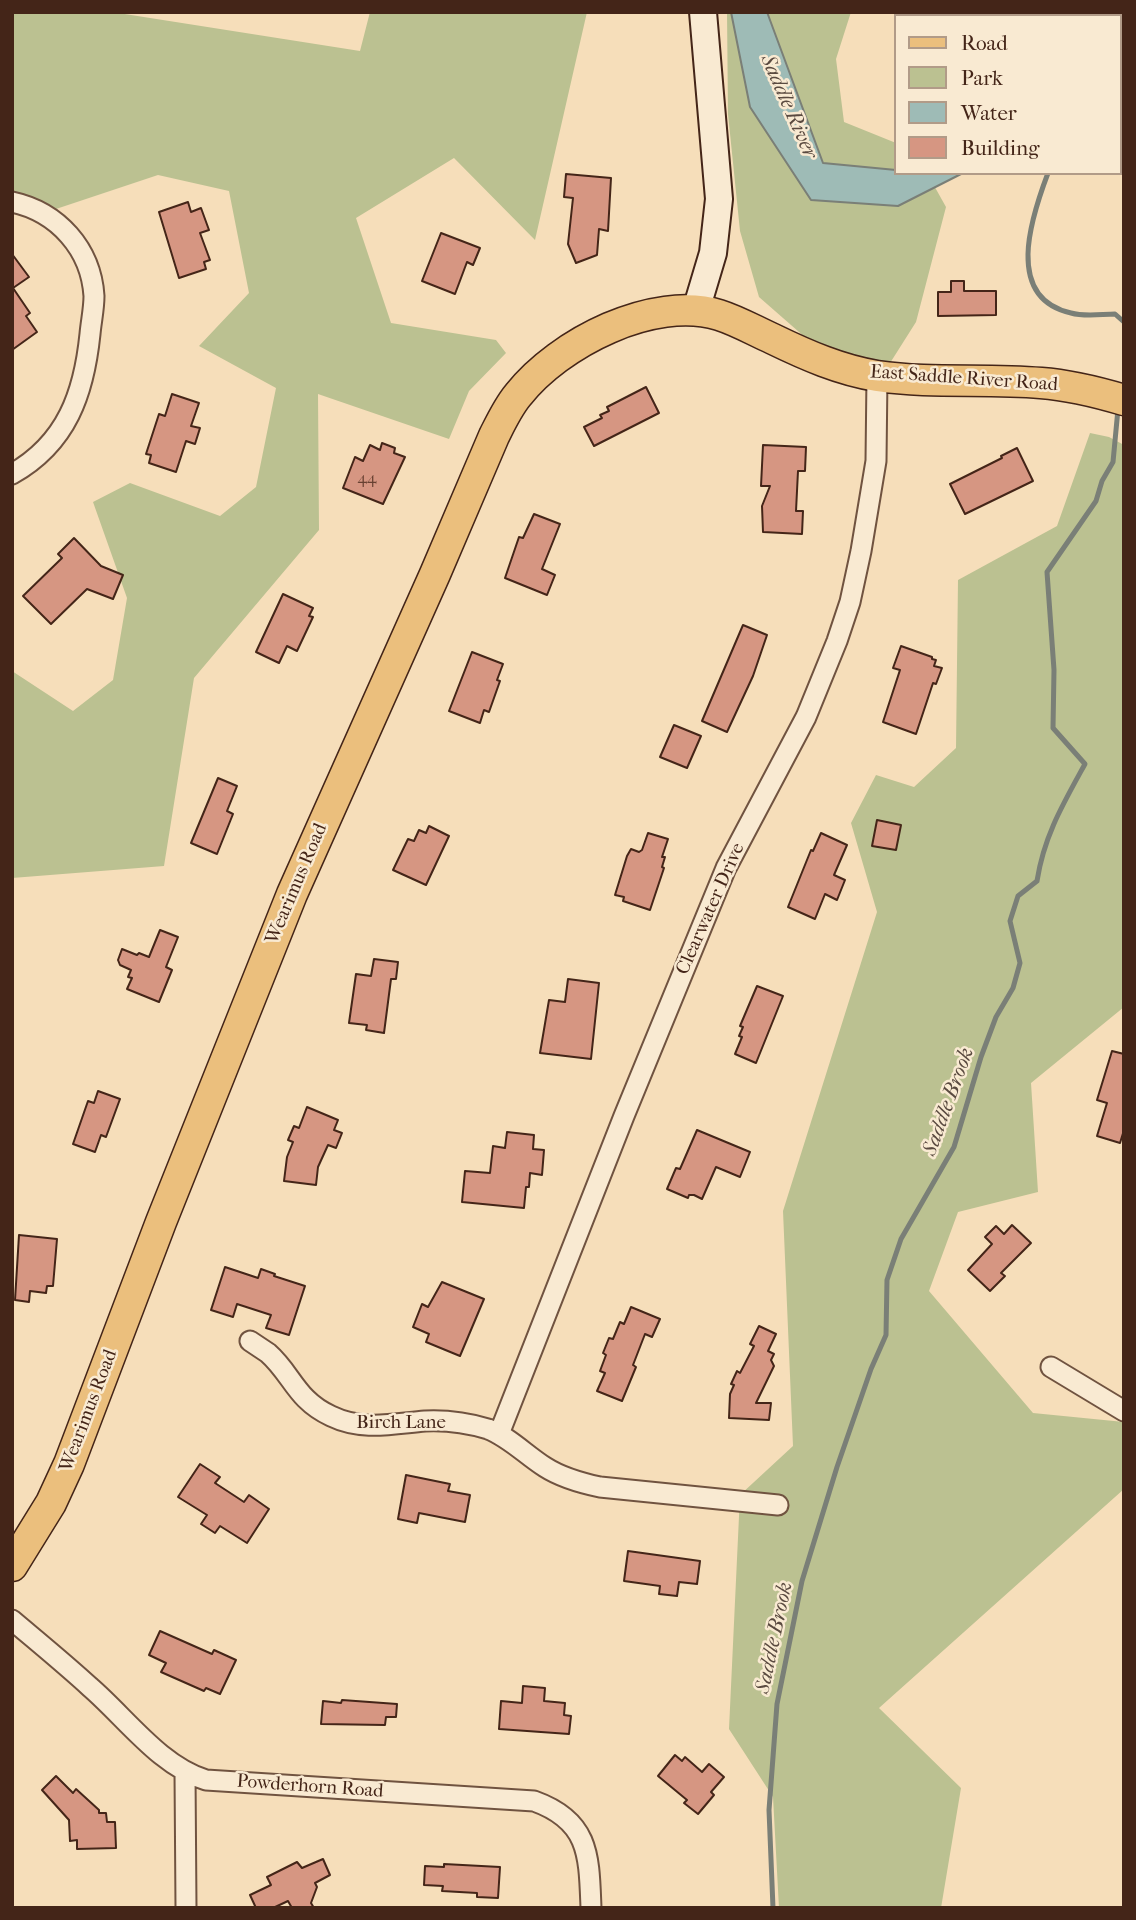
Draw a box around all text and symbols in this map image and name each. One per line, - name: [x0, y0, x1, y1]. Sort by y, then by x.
- legend: [894, 14, 1122, 175]
- text: Road: [961, 31, 1008, 55]
- water label: Saddle River: [754, 51, 822, 163]
- text: Park: [961, 66, 1003, 90]
- text: Water: [961, 101, 1017, 125]
- text: Building: [961, 136, 1039, 160]
- street label: East Saddle River Road: [869, 361, 1059, 397]
- house number: 44: [358, 469, 376, 489]
- street label: Wearimus Road: [261, 820, 333, 948]
- street label: Clearwater Drive: [672, 840, 750, 978]
- water label: Saddle Brook: [918, 1045, 980, 1159]
- street label: Wearimus Road: [55, 1347, 123, 1475]
- street label: Birch Lane: [356, 1412, 446, 1434]
- water label: Saddle Brook: [751, 1580, 799, 1696]
- street label: Powderhorn Road: [236, 1770, 384, 1804]

